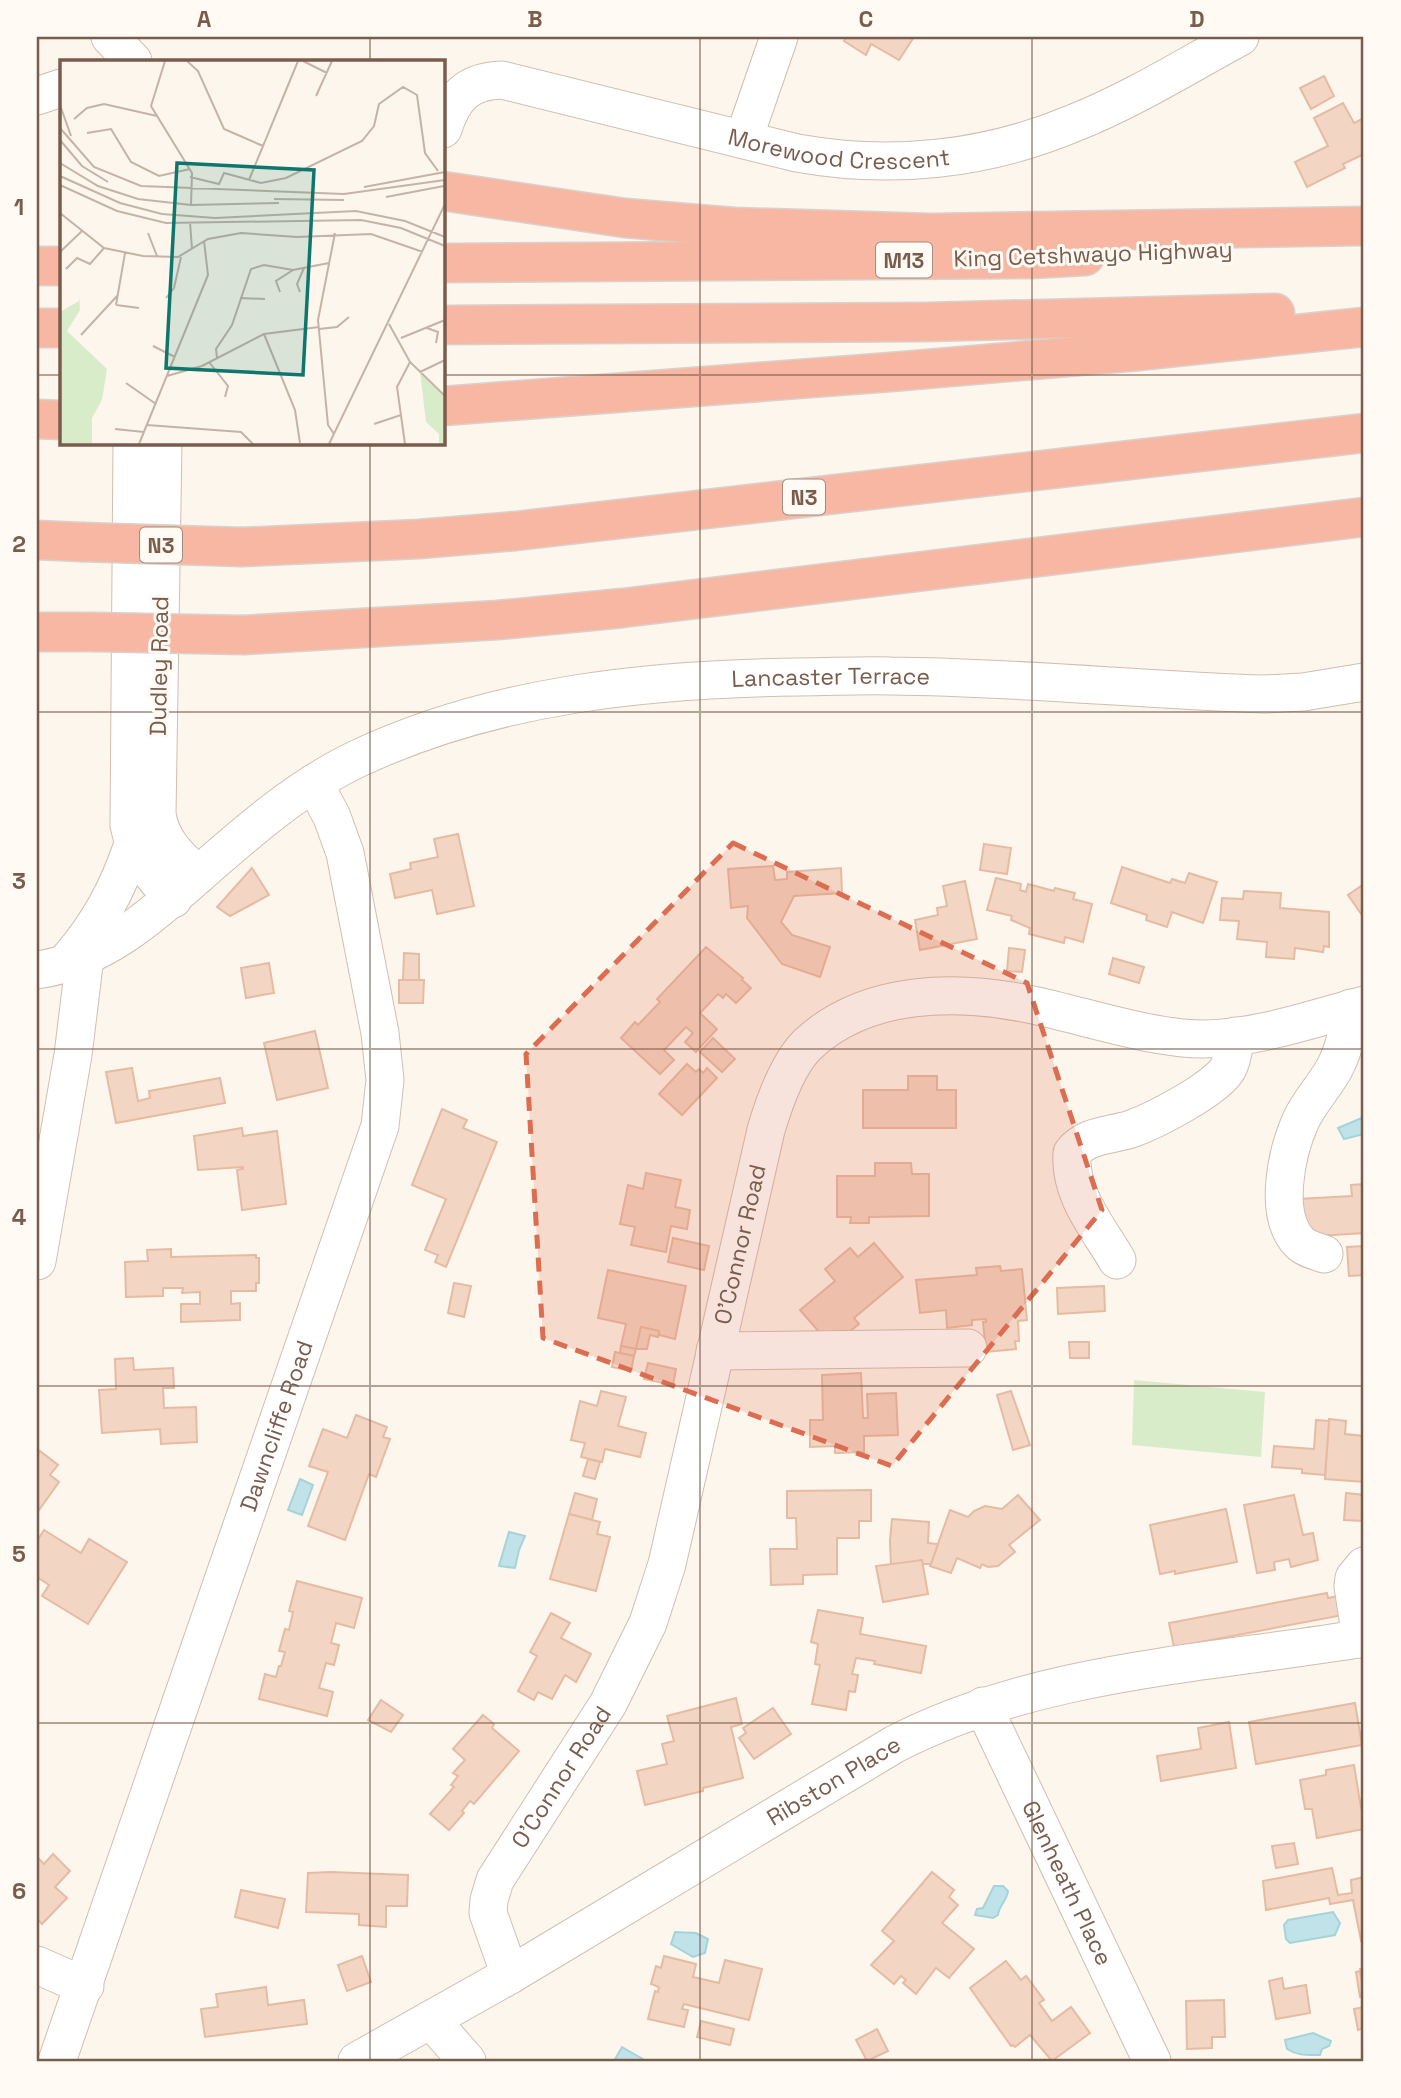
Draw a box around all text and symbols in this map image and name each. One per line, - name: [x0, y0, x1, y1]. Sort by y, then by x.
- text: A: [197, 4, 212, 34]
- text: B: [527, 4, 543, 34]
- text: C: [859, 4, 873, 34]
- text: D: [1189, 4, 1205, 34]
- inset map: [60, 60, 444, 444]
- street label: Morewood Crescent: [725, 122, 952, 176]
- text: 1: [14, 192, 24, 222]
- street label: King Cetshwayo Highway: [953, 234, 1233, 274]
- road number: M13: [876, 243, 932, 278]
- road number: N3: [783, 480, 825, 514]
- road number: N3: [140, 528, 182, 562]
- text: 2: [12, 529, 26, 559]
- street label: Dudley Road: [143, 596, 175, 736]
- street label: Lancaster Terrace: [731, 661, 930, 694]
- text: 3: [12, 866, 26, 896]
- street label: O'Connor Road: [707, 1161, 773, 1327]
- text: 4: [12, 1202, 27, 1232]
- street label: Dawncliffe Road: [233, 1336, 320, 1515]
- text: 5: [12, 1539, 26, 1569]
- street label: O'Connor Road: [504, 1700, 618, 1854]
- street label: Ribston Place: [761, 1729, 906, 1832]
- street label: Glenheath Place: [1015, 1796, 1119, 1970]
- text: 6: [12, 1876, 26, 1906]

